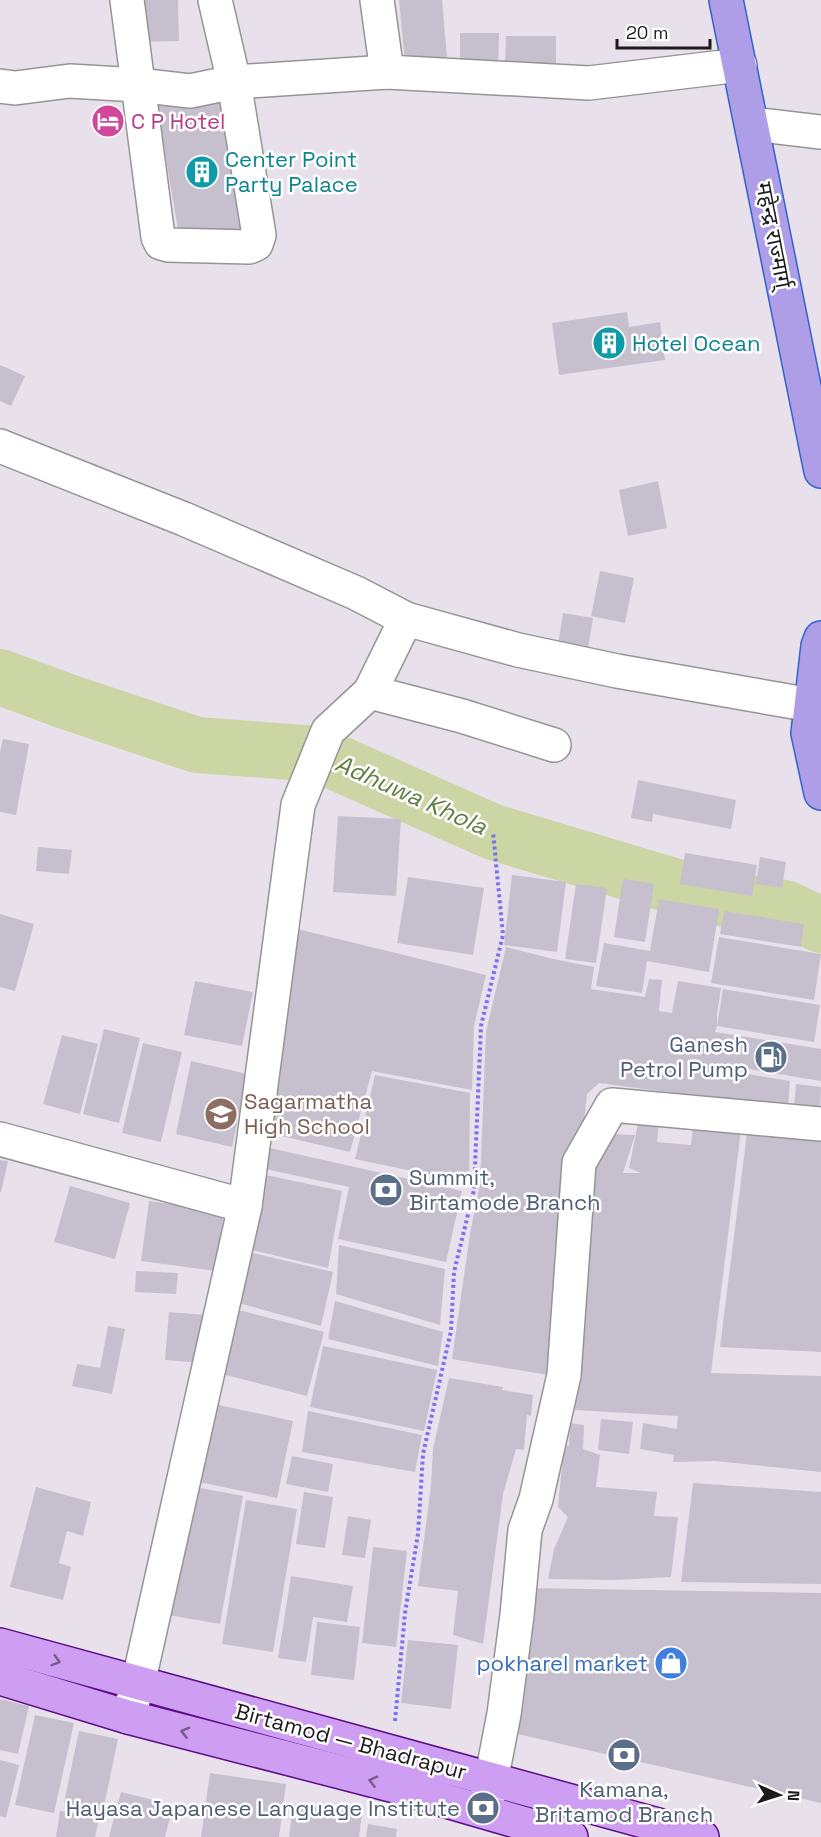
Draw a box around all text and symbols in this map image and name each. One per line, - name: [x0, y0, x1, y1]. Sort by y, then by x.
- scale bar: [617, 12, 710, 50]
- text: 20 m: [626, 21, 669, 44]
- hotel icon: C P Hotel: [90, 103, 126, 139]
- place label: C P Hotel: [131, 107, 225, 135]
- place label: Center Point Party Palace: [225, 145, 358, 198]
- building icon: Center Point Party Palace: [184, 154, 220, 190]
- street label: महेन्द्र राज्मार्ग्: [750, 180, 799, 293]
- building icon: Hotel Ocean: [591, 325, 627, 361]
- place label: Hotel Ocean: [632, 329, 760, 357]
- water label: Adhuwa Khola: [331, 747, 492, 842]
- place label: Ganesh Petrol Pump: [620, 1030, 748, 1083]
- fuel station icon: Ganesh Petrol Pump: [753, 1039, 789, 1075]
- place label: Sagarmatha High School: [244, 1087, 372, 1140]
- school or university icon: Sagarmatha High School: [203, 1096, 239, 1132]
- place label: Summit, Birtamode Branch: [409, 1163, 601, 1216]
- bank icon: Summit, Birtamode Branch: [368, 1172, 404, 1208]
- shop icon: pokharel market: [653, 1645, 689, 1681]
- place label: pokharel market: [476, 1649, 648, 1677]
- one-way arrow: [50, 1654, 61, 1666]
- street label: Birtamod — Bhadrapur: [232, 1697, 470, 1785]
- one-way arrow: [180, 1727, 190, 1739]
- bank icon: Kamana, Britamod Branch: [606, 1737, 642, 1773]
- north arrow: [749, 1765, 809, 1825]
- one-way arrow: [369, 1775, 379, 1788]
- place label: Kamana, Britamod Branch: [535, 1775, 713, 1828]
- bank icon: Hayasa Japanese Language Institute: [465, 1790, 501, 1826]
- text: N: [783, 1790, 804, 1802]
- place label: Hayasa Japanese Language Institute: [66, 1794, 460, 1822]

